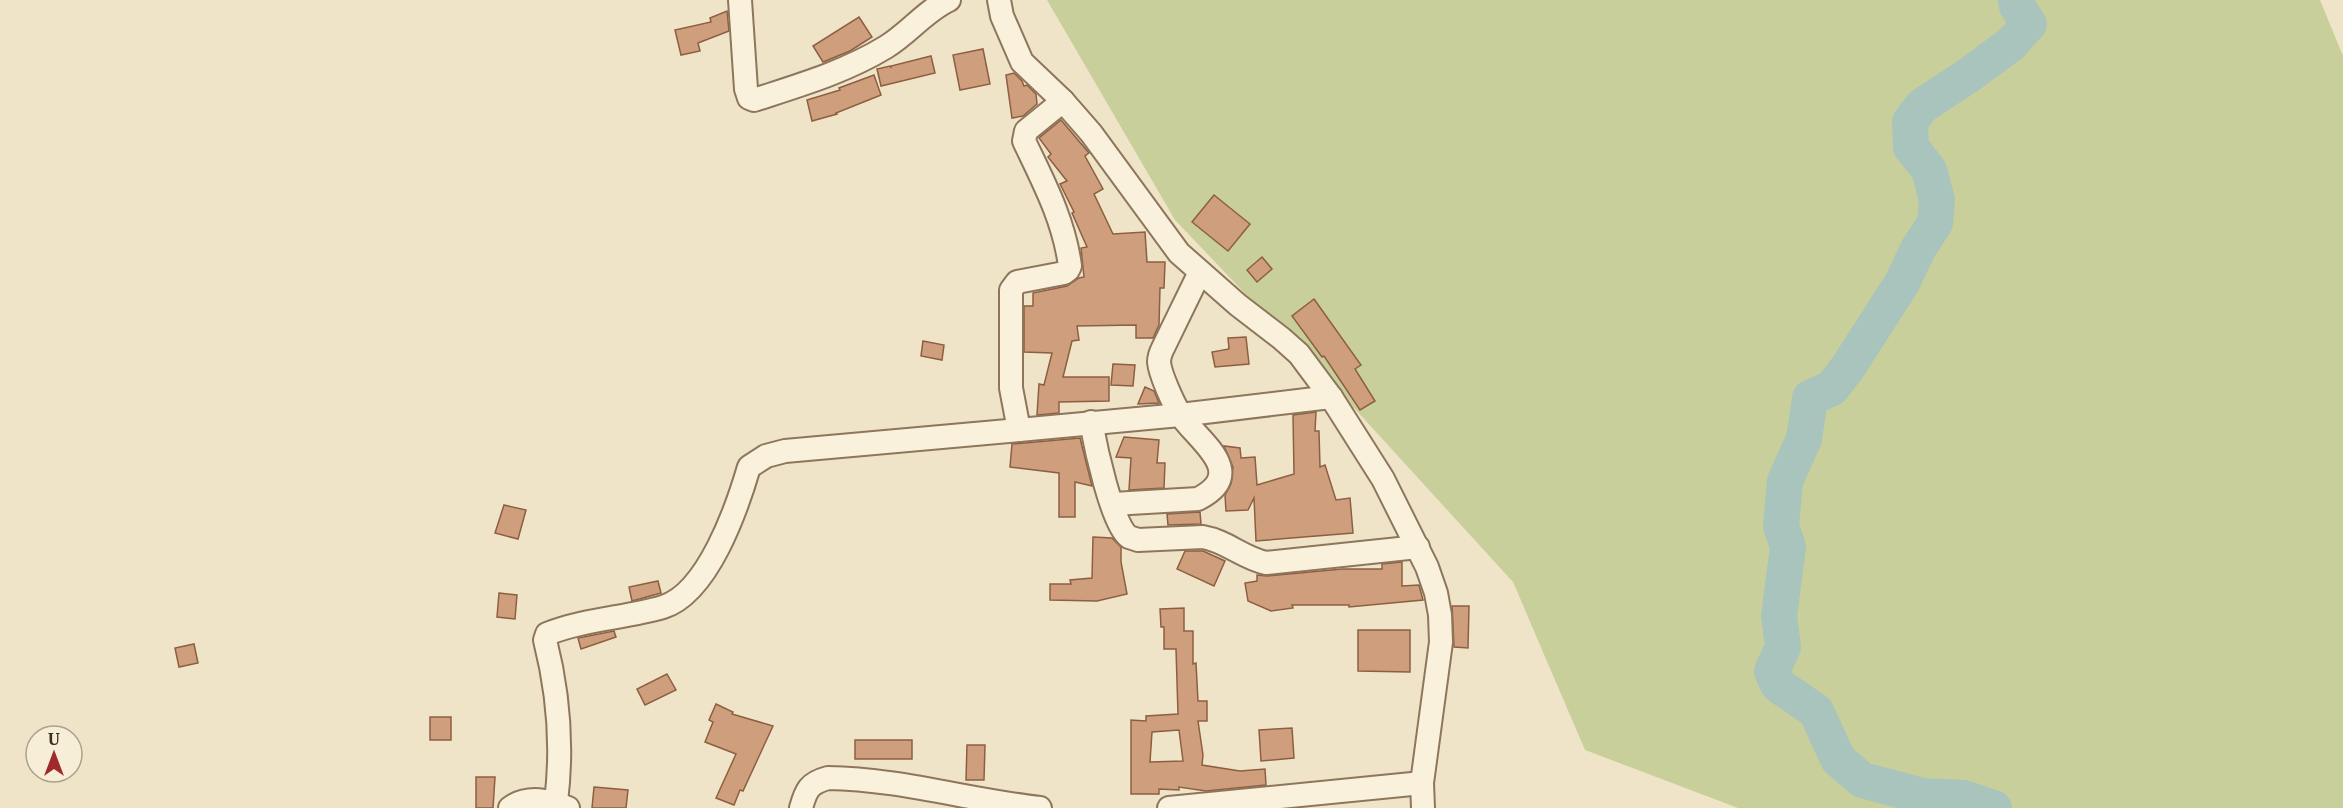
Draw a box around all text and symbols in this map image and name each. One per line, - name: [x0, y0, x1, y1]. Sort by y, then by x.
- north arrow: [24, 724, 84, 784]
- text: U: [48, 729, 60, 749]

